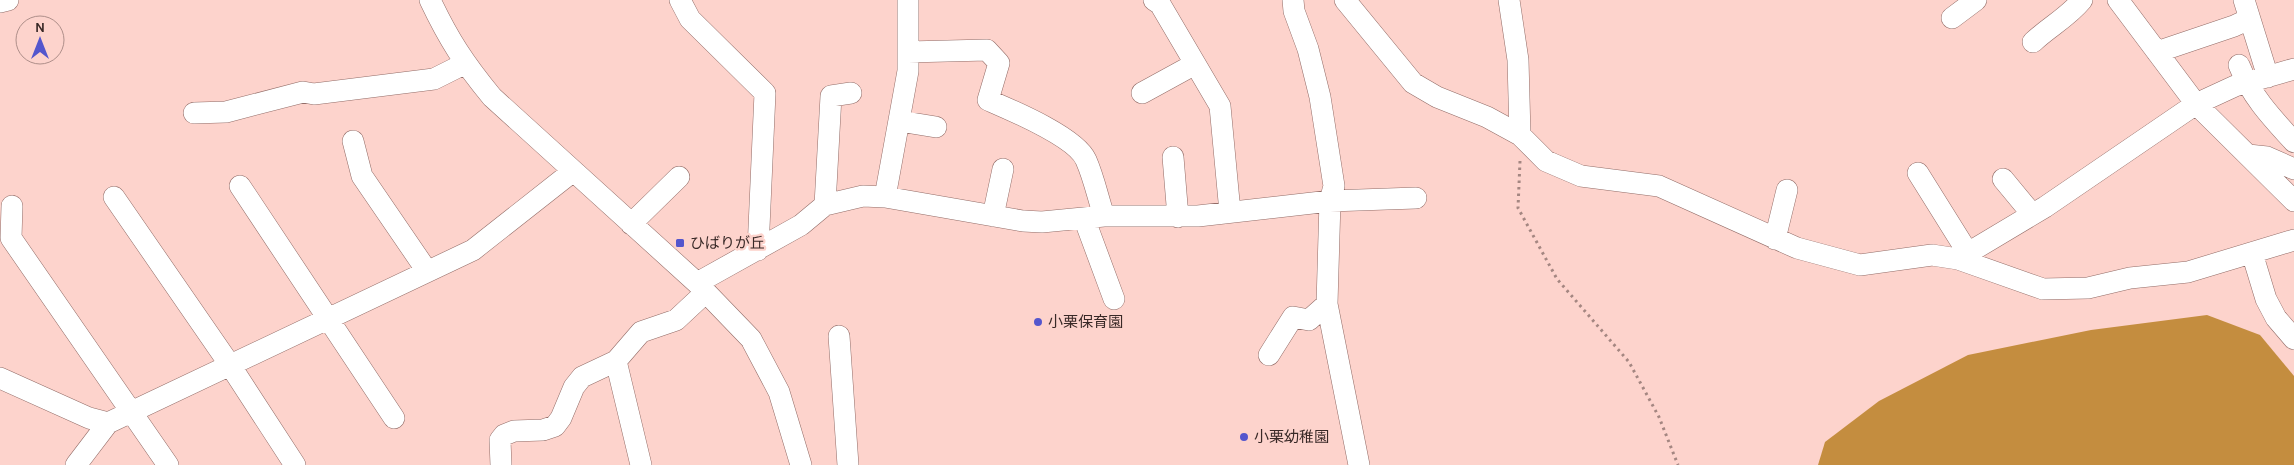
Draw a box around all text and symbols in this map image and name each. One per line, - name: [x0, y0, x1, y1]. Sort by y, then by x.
- north arrow: [15, 15, 65, 65]
- text: N: [35, 19, 45, 36]
- place label: ひばりが丘: [690, 234, 765, 252]
- marker: ひばりが丘: [674, 237, 686, 249]
- place label: 小栗保育園: [1048, 313, 1123, 331]
- marker: 小栗保育園: [1032, 316, 1044, 328]
- place label: 小栗幼稚園: [1254, 428, 1329, 446]
- marker: 小栗幼稚園: [1238, 431, 1250, 443]

